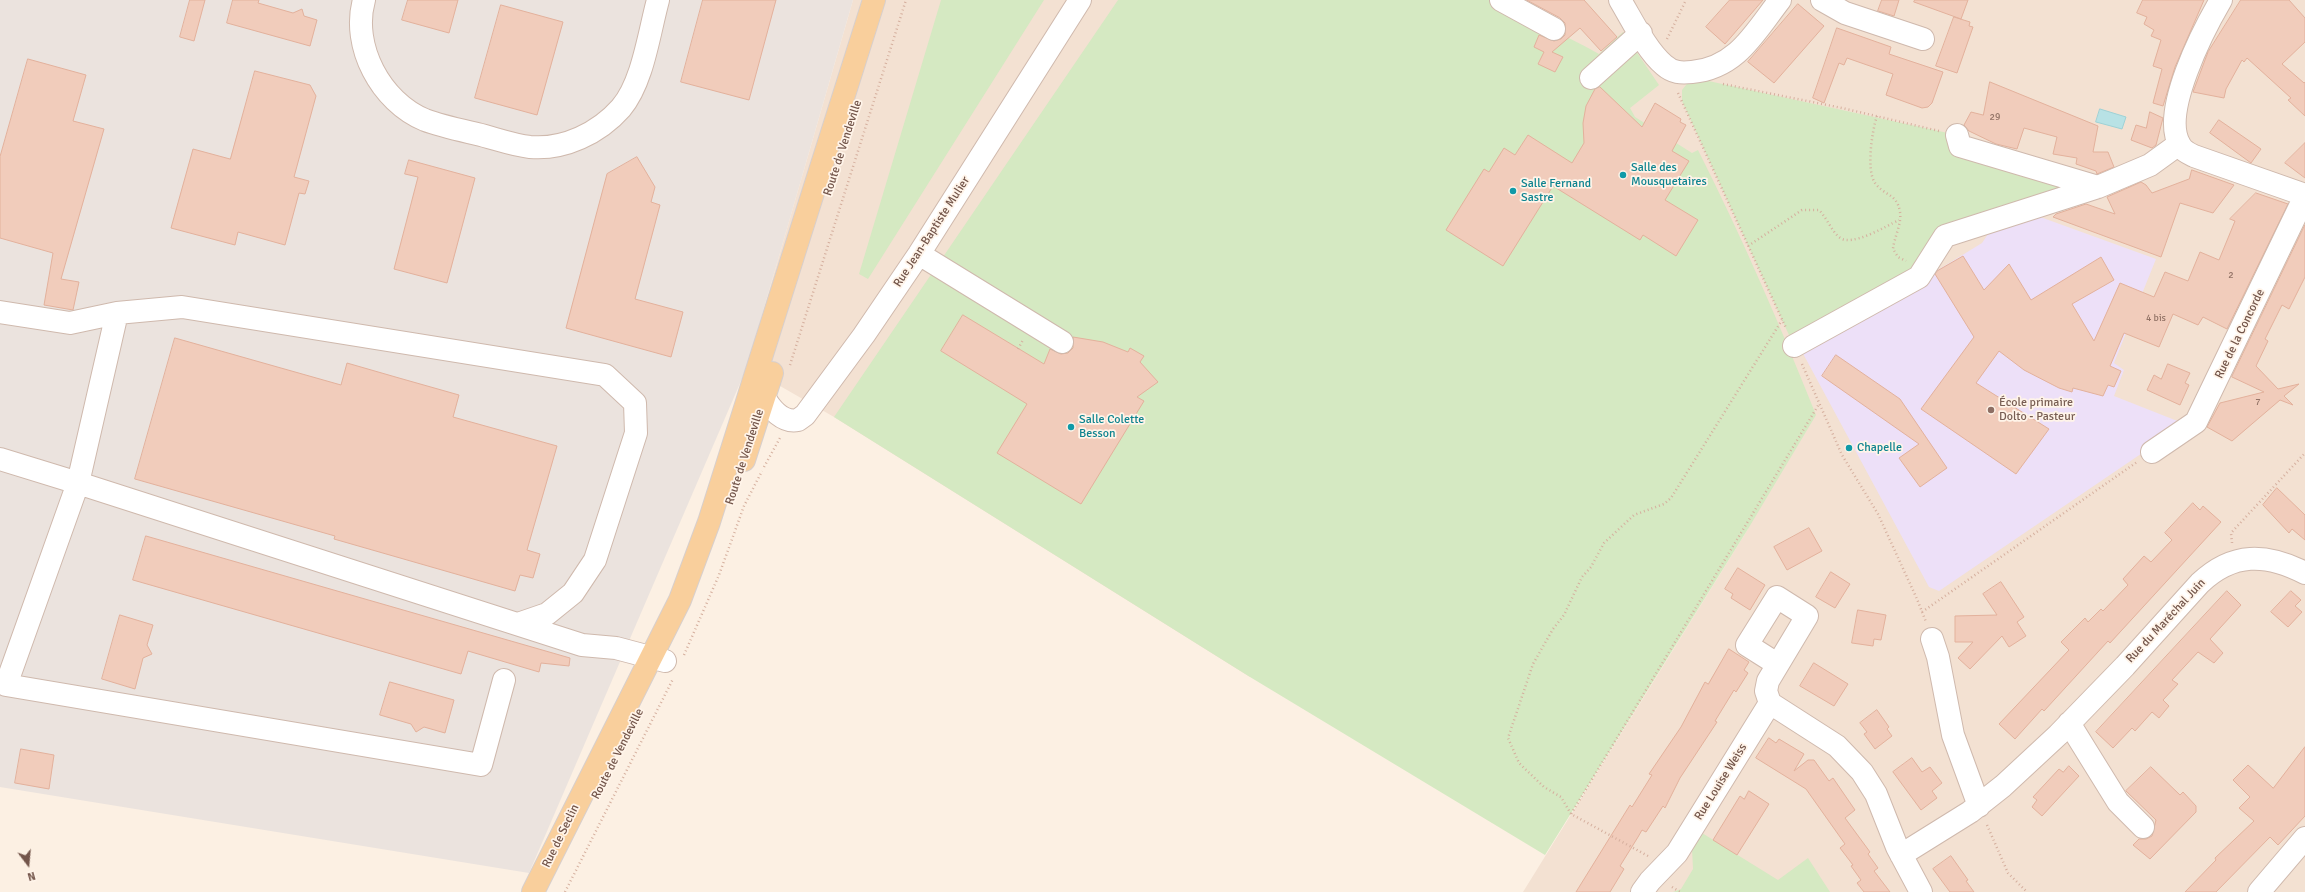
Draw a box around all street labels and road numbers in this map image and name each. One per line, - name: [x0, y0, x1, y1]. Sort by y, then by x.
- street label: Route de Vendeville: [821, 98, 865, 198]
- street label: Rue Jean-Baptiste Mulier: [891, 174, 973, 290]
- street label: Rue de la Concorde: [2212, 287, 2268, 381]
- street label: Route de Vendeville: [723, 407, 767, 507]
- street label: Rue du Maréchal Juin: [2123, 576, 2209, 666]
- street label: Route de Vendeville: [589, 706, 647, 802]
- street label: Rue Louise Weiss: [1692, 741, 1750, 823]
- street label: Rue de Seclin: [539, 802, 583, 870]

